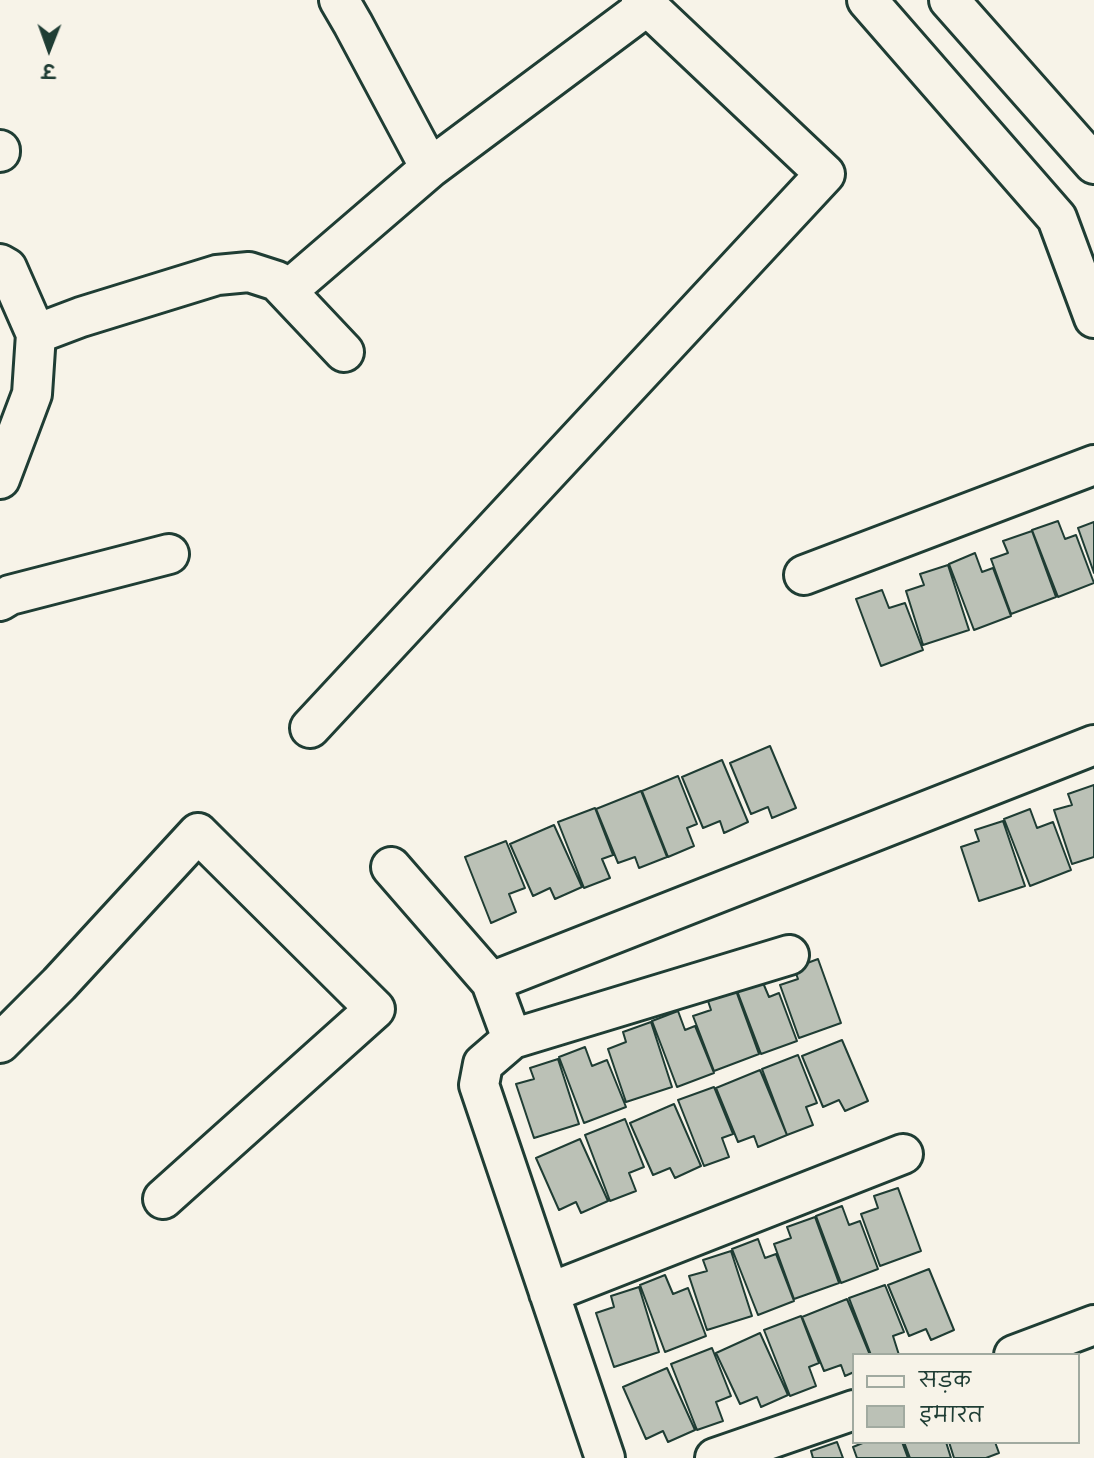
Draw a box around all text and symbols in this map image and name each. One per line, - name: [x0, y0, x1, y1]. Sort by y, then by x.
- north arrow: [14, 14, 84, 84]
- text: उ: [42, 54, 55, 87]
- legend: [852, 1353, 1080, 1444]
- text: सड़क: [919, 1361, 971, 1399]
- text: इमारत: [919, 1396, 983, 1434]

